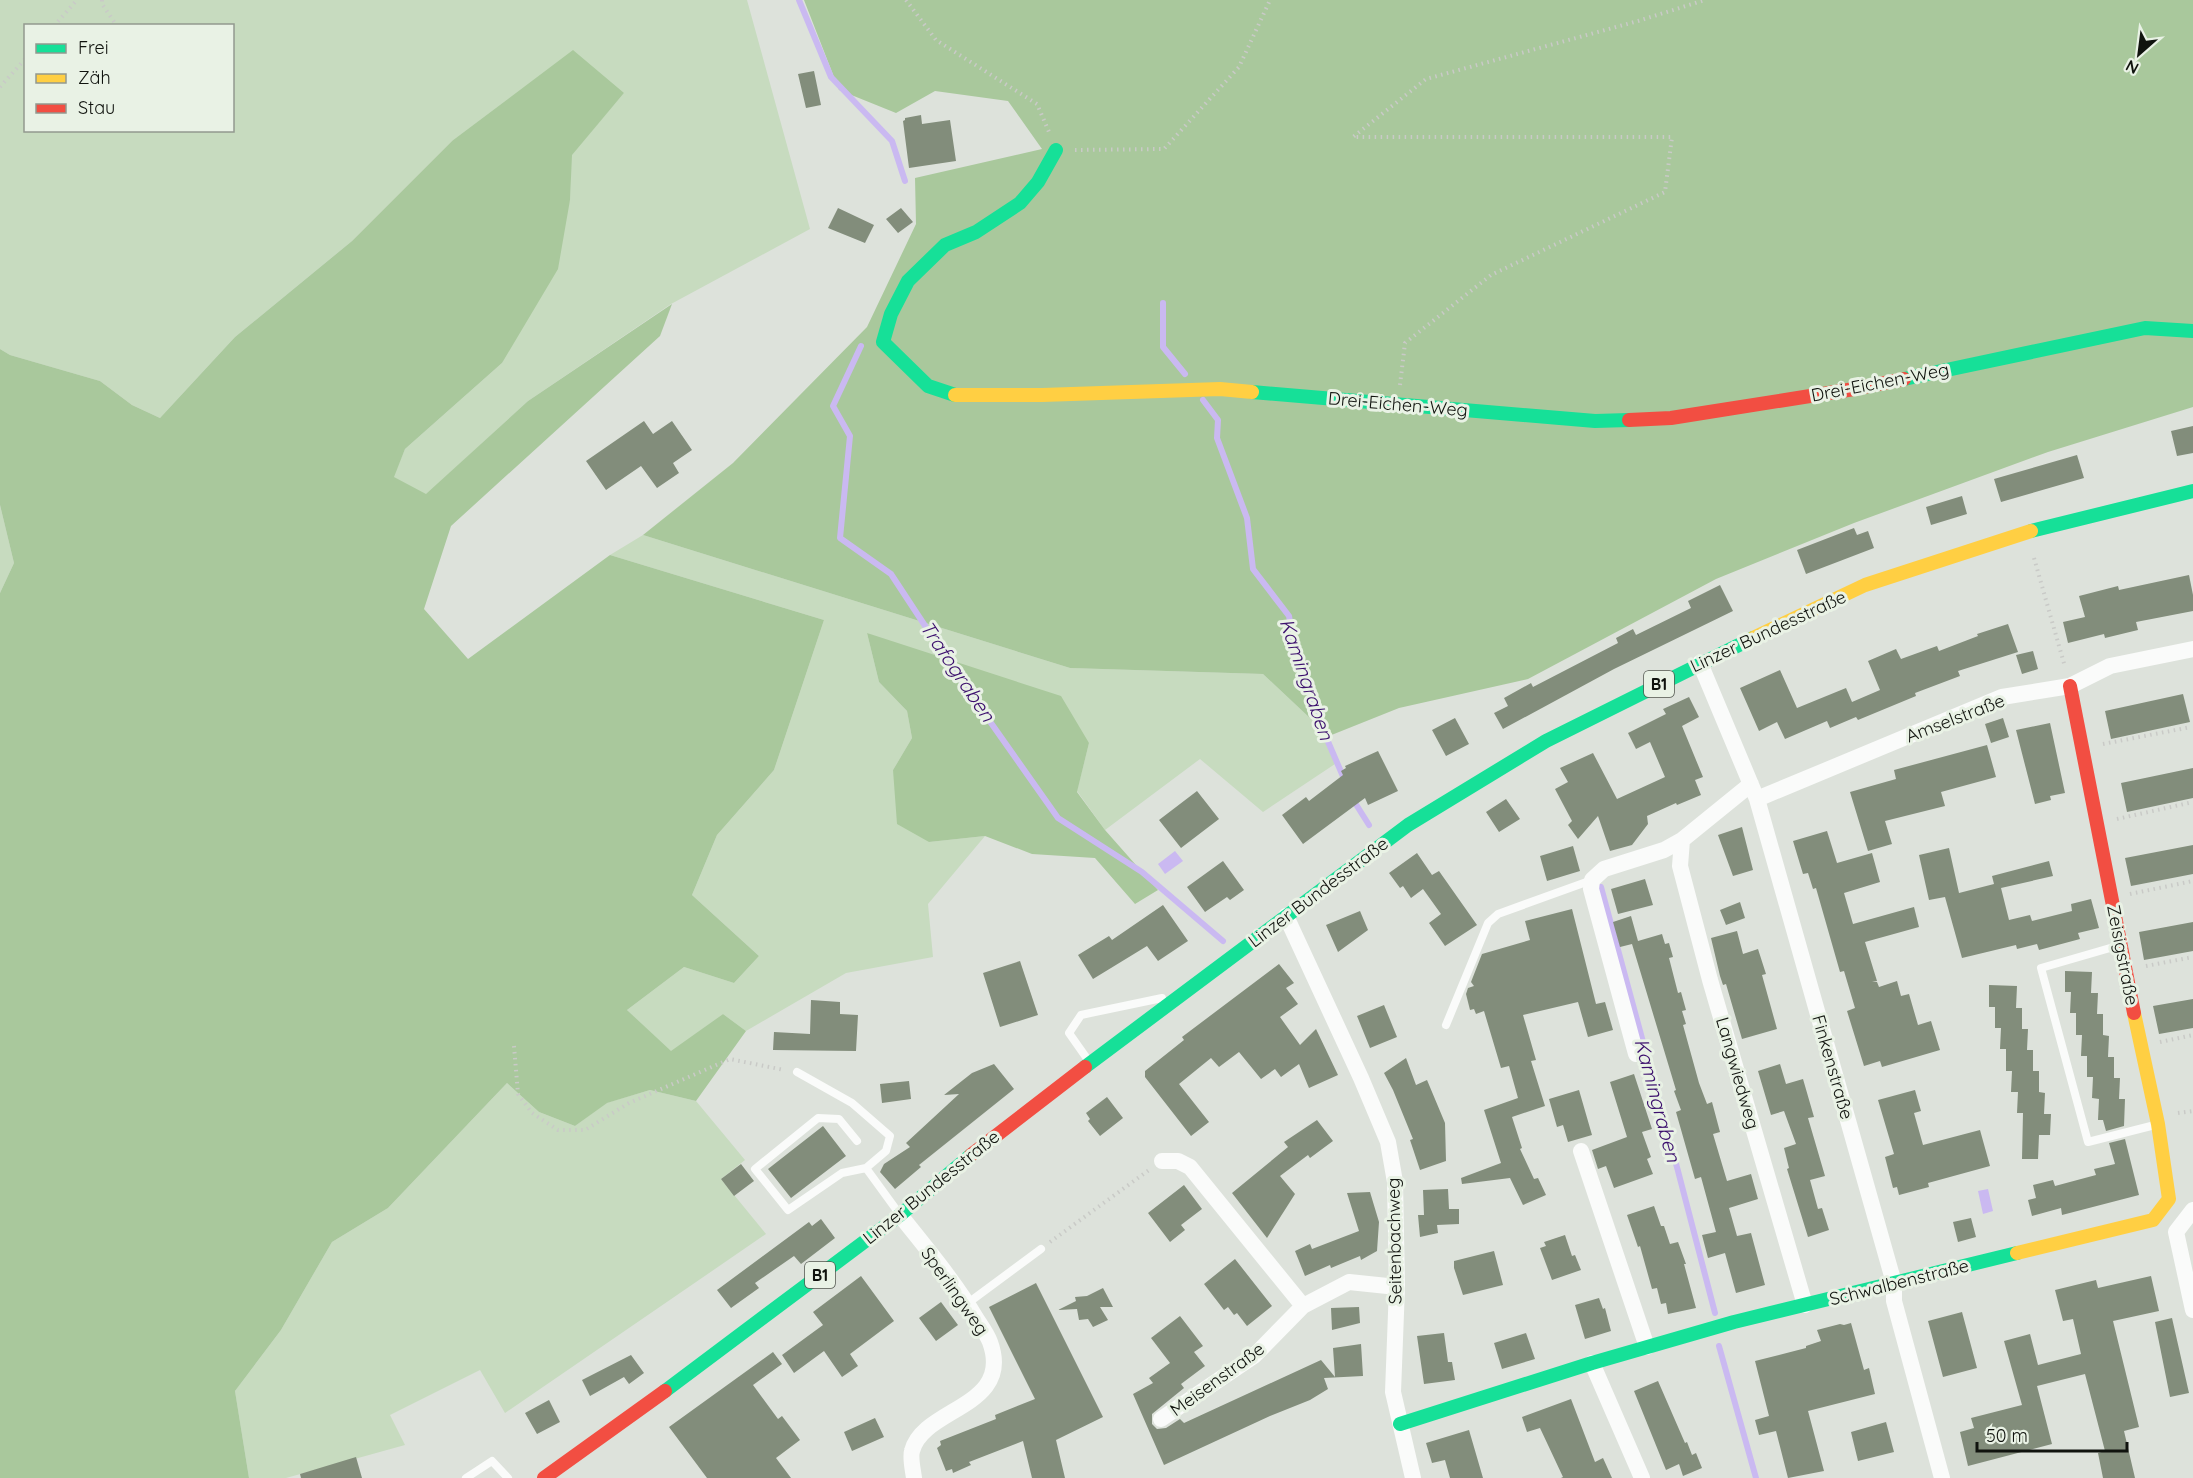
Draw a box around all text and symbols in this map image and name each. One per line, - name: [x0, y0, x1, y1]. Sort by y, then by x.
- legend: [24, 24, 234, 132]
- north arrow: [2109, 24, 2169, 84]
- text: Frei: [78, 36, 109, 59]
- text: N: [2122, 56, 2142, 79]
- text: Zäh: [78, 66, 111, 89]
- text: Stau: [78, 96, 115, 119]
- street label: Drei-Eichen-Weg: [1809, 357, 1951, 407]
- street label: Drei-Eichen-Weg: [1327, 386, 1469, 422]
- street label: Linzer Bundesstraße: [1686, 585, 1850, 677]
- water label: Kamingraben: [1275, 615, 1340, 743]
- water label: Trafograben: [915, 616, 1001, 726]
- road number: B1: [1644, 671, 1674, 697]
- street label: Amselstraße: [1902, 689, 2008, 747]
- street label: Linzer Bundesstraße: [1243, 832, 1393, 952]
- street label: Zeisigstraße: [2102, 903, 2144, 1007]
- street label: Finkenstraße: [1807, 1012, 1859, 1122]
- street label: Langwiedweg: [1711, 1014, 1765, 1132]
- water label: Kamingraben: [1630, 1036, 1687, 1165]
- street label: Linzer Bundesstraße: [858, 1125, 1004, 1249]
- street label: Seitenbachweg: [1381, 1177, 1407, 1305]
- street label: Sperlingweg: [916, 1242, 994, 1340]
- street label: Schwalbenstraße: [1827, 1254, 1971, 1310]
- road number: B1: [805, 1262, 835, 1288]
- street label: Meisenstraße: [1165, 1337, 1269, 1421]
- scale bar: [1977, 1415, 2127, 1453]
- text: 50 m: [1986, 1424, 2028, 1447]

